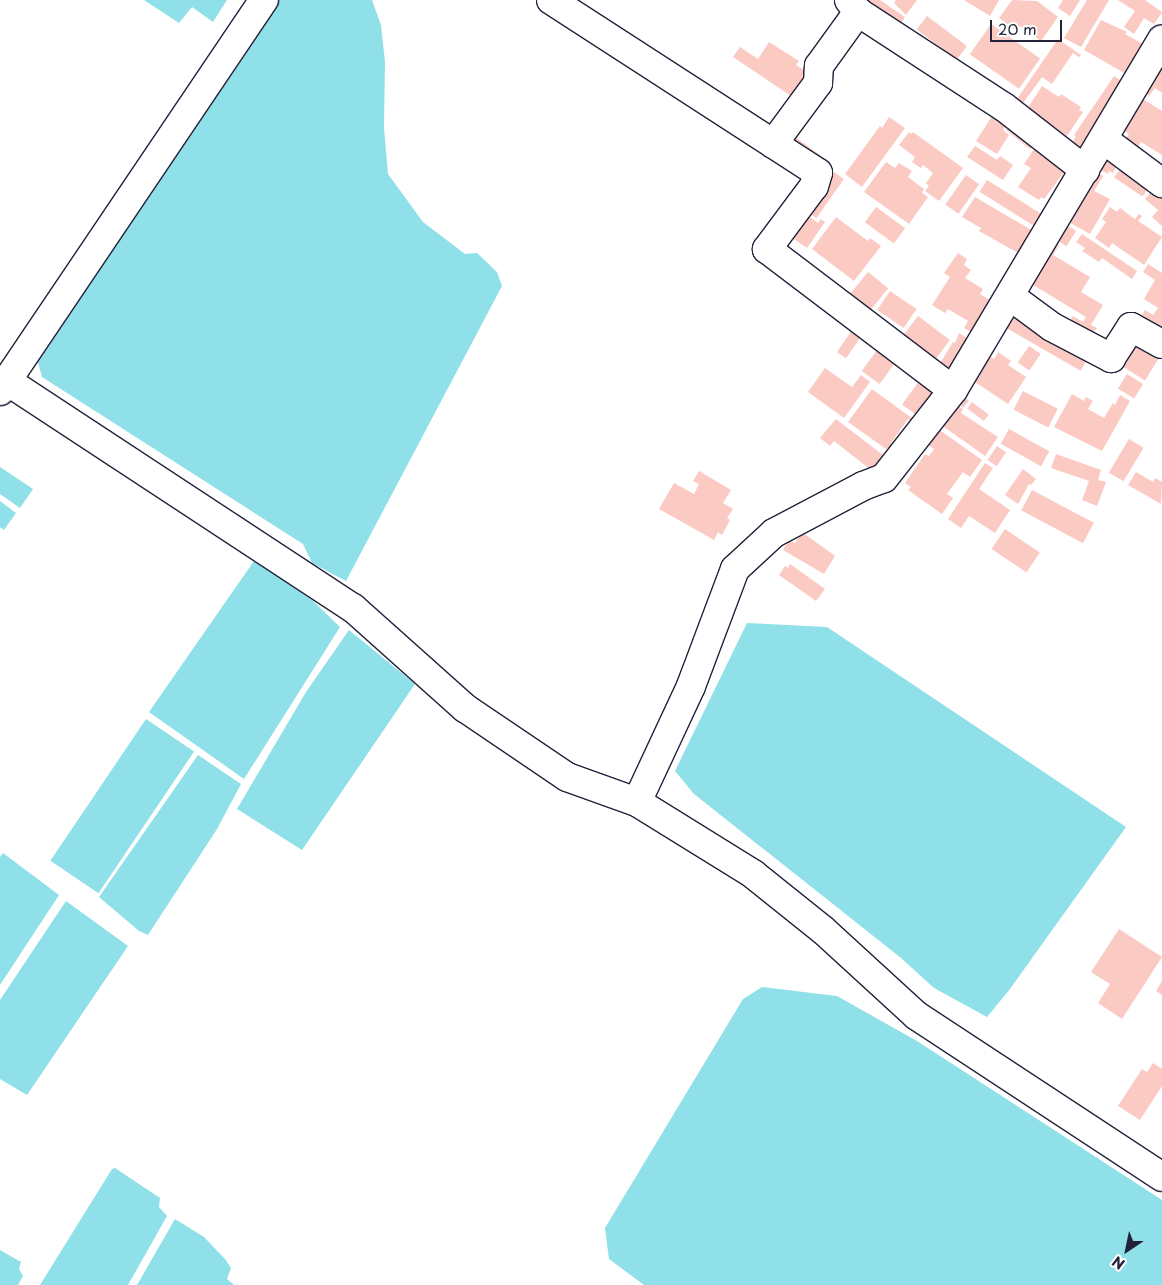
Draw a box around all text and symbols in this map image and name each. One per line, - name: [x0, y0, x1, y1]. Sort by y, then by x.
- scale bar: [992, 10, 1064, 42]
- text: 20 m: [998, 17, 1037, 40]
- north arrow: [1102, 1225, 1152, 1275]
- text: N: [1108, 1251, 1129, 1275]

